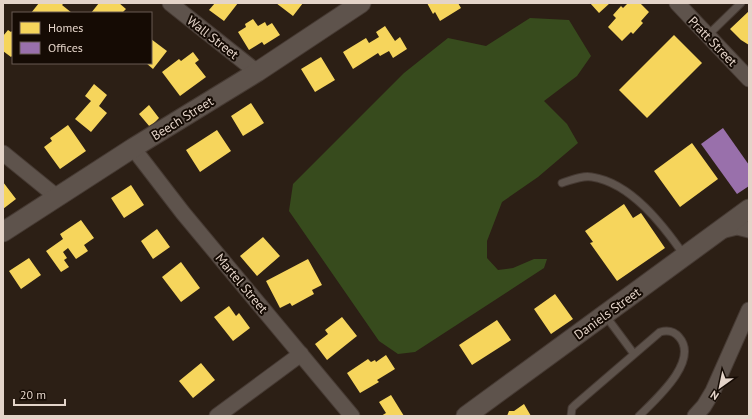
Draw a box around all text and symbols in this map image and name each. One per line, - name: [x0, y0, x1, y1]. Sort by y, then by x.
- legend: [12, 12, 152, 64]
- street label: Wall Street: [183, 12, 242, 63]
- street label: Pratt Street: [685, 13, 741, 70]
- text: Homes: [48, 20, 83, 35]
- text: Offices: [48, 40, 83, 55]
- street label: Beech Street: [148, 92, 217, 144]
- street label: Martel Street: [212, 250, 272, 317]
- street label: Daniels Street: [571, 283, 644, 343]
- north arrow: [700, 367, 740, 407]
- scale bar: [14, 381, 65, 407]
- text: 20 m: [20, 387, 46, 402]
- text: N: [708, 388, 721, 403]

